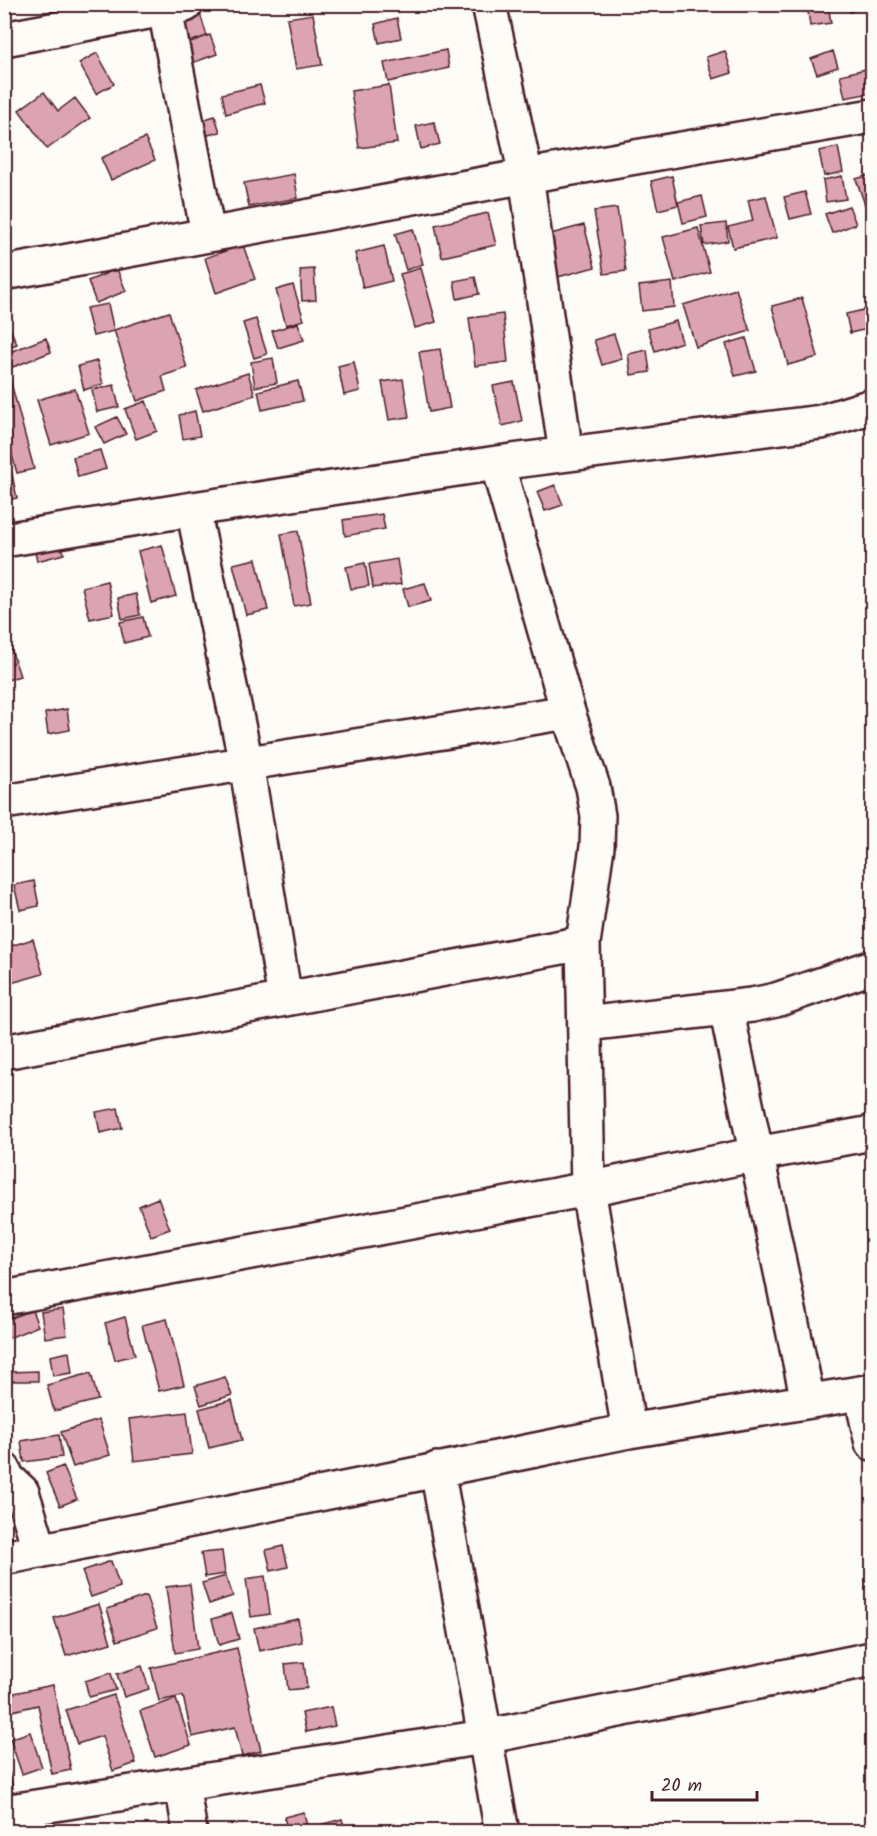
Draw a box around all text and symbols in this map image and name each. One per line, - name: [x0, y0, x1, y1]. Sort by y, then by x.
- scale bar: [652, 1764, 757, 1802]
- text: 20 m: [661, 1772, 702, 1801]

